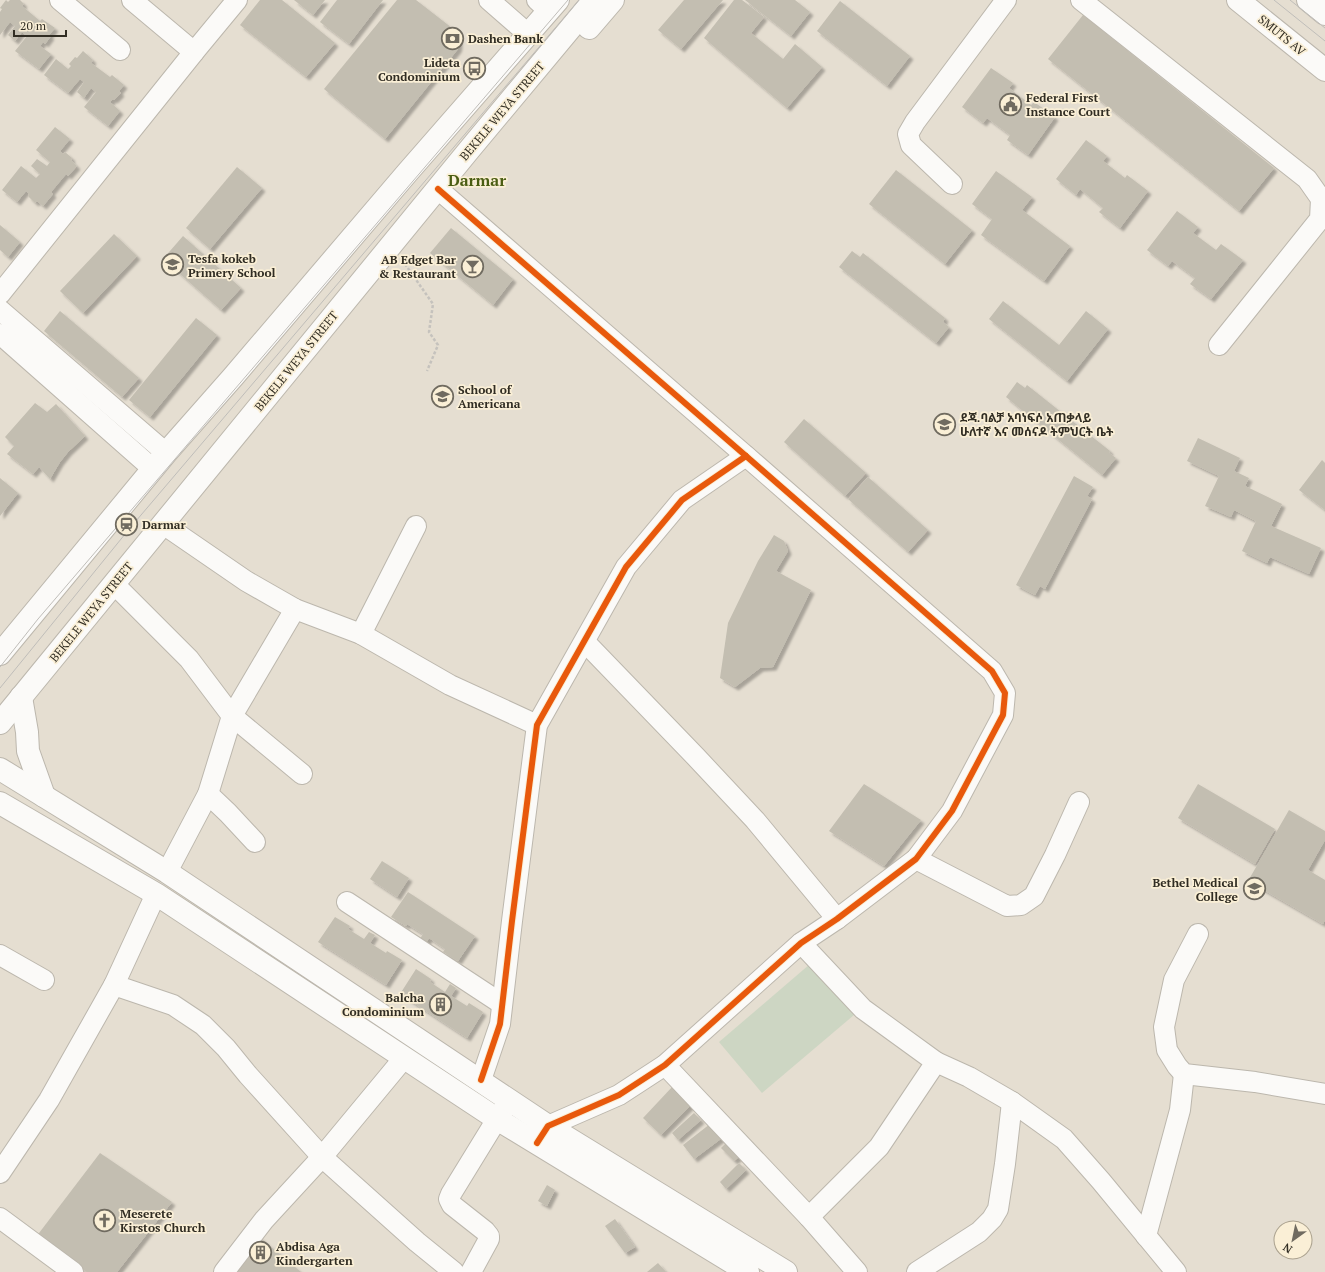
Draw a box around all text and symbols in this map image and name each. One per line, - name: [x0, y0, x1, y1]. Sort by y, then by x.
- street label: SMUTS AV: [1255, 11, 1309, 59]
- scale bar: [14, 12, 66, 38]
- text: 20 m: [20, 18, 47, 33]
- bank icon: Dashen Bank: [439, 25, 465, 51]
- place label: Dashen Bank: [468, 31, 543, 46]
- place label: Lideta Condominium: [378, 55, 460, 84]
- bus stop icon: Lideta Condominium: [462, 56, 488, 82]
- street label: BEKELE WEYA STREET: [456, 58, 548, 163]
- place label: Federal First Instance Court: [1026, 90, 1110, 119]
- public building icon: Federal First Instance Court: [998, 91, 1024, 117]
- district label: Darmar: [448, 169, 506, 191]
- place label: Tesfa kokeb Primery School: [188, 251, 276, 280]
- school or university icon: Tesfa kokeb Primery School: [159, 252, 185, 278]
- place label: AB Edget Bar & Restaurant: [379, 252, 457, 281]
- bar icon: AB Edget Bar & Restaurant: [459, 253, 485, 279]
- street label: BEKELE WEYA STREET: [251, 308, 341, 414]
- place label: School of Americana: [458, 382, 521, 411]
- school or university icon: School of Americana: [430, 383, 456, 409]
- place label: ደጃ.ባልቻ አባነፍሶ አጠቃላይ ሁለተኛ እና መሰናዶ ትምህርት ቤት: [960, 410, 1114, 439]
- school or university icon: ደጃ.ባልቻ አባነፍሶ አጠቃላይ ሁለተኛ እና መሰናዶ ትምህርት ቤት: [931, 411, 957, 437]
- station icon: Darmar: [113, 511, 139, 537]
- place label: Darmar: [142, 517, 186, 532]
- street label: BEKELE WEYA STREET: [46, 559, 136, 665]
- place label: Bethel Medical College: [1152, 875, 1239, 904]
- school or university icon: Bethel Medical College: [1241, 876, 1267, 902]
- place label: Balcha Condominium: [342, 990, 424, 1019]
- building icon: Balcha Condominium: [427, 991, 453, 1017]
- place label: Meserete Kirstos Church: [120, 1206, 206, 1235]
- church icon: Meserete Kirstos Church: [91, 1207, 117, 1233]
- north arrow: [1273, 1220, 1313, 1260]
- place label: Abdisa Aga Kindergarten: [276, 1239, 353, 1268]
- building icon: Abdisa Aga Kindergarten: [247, 1240, 273, 1266]
- text: N: [1280, 1240, 1295, 1257]

